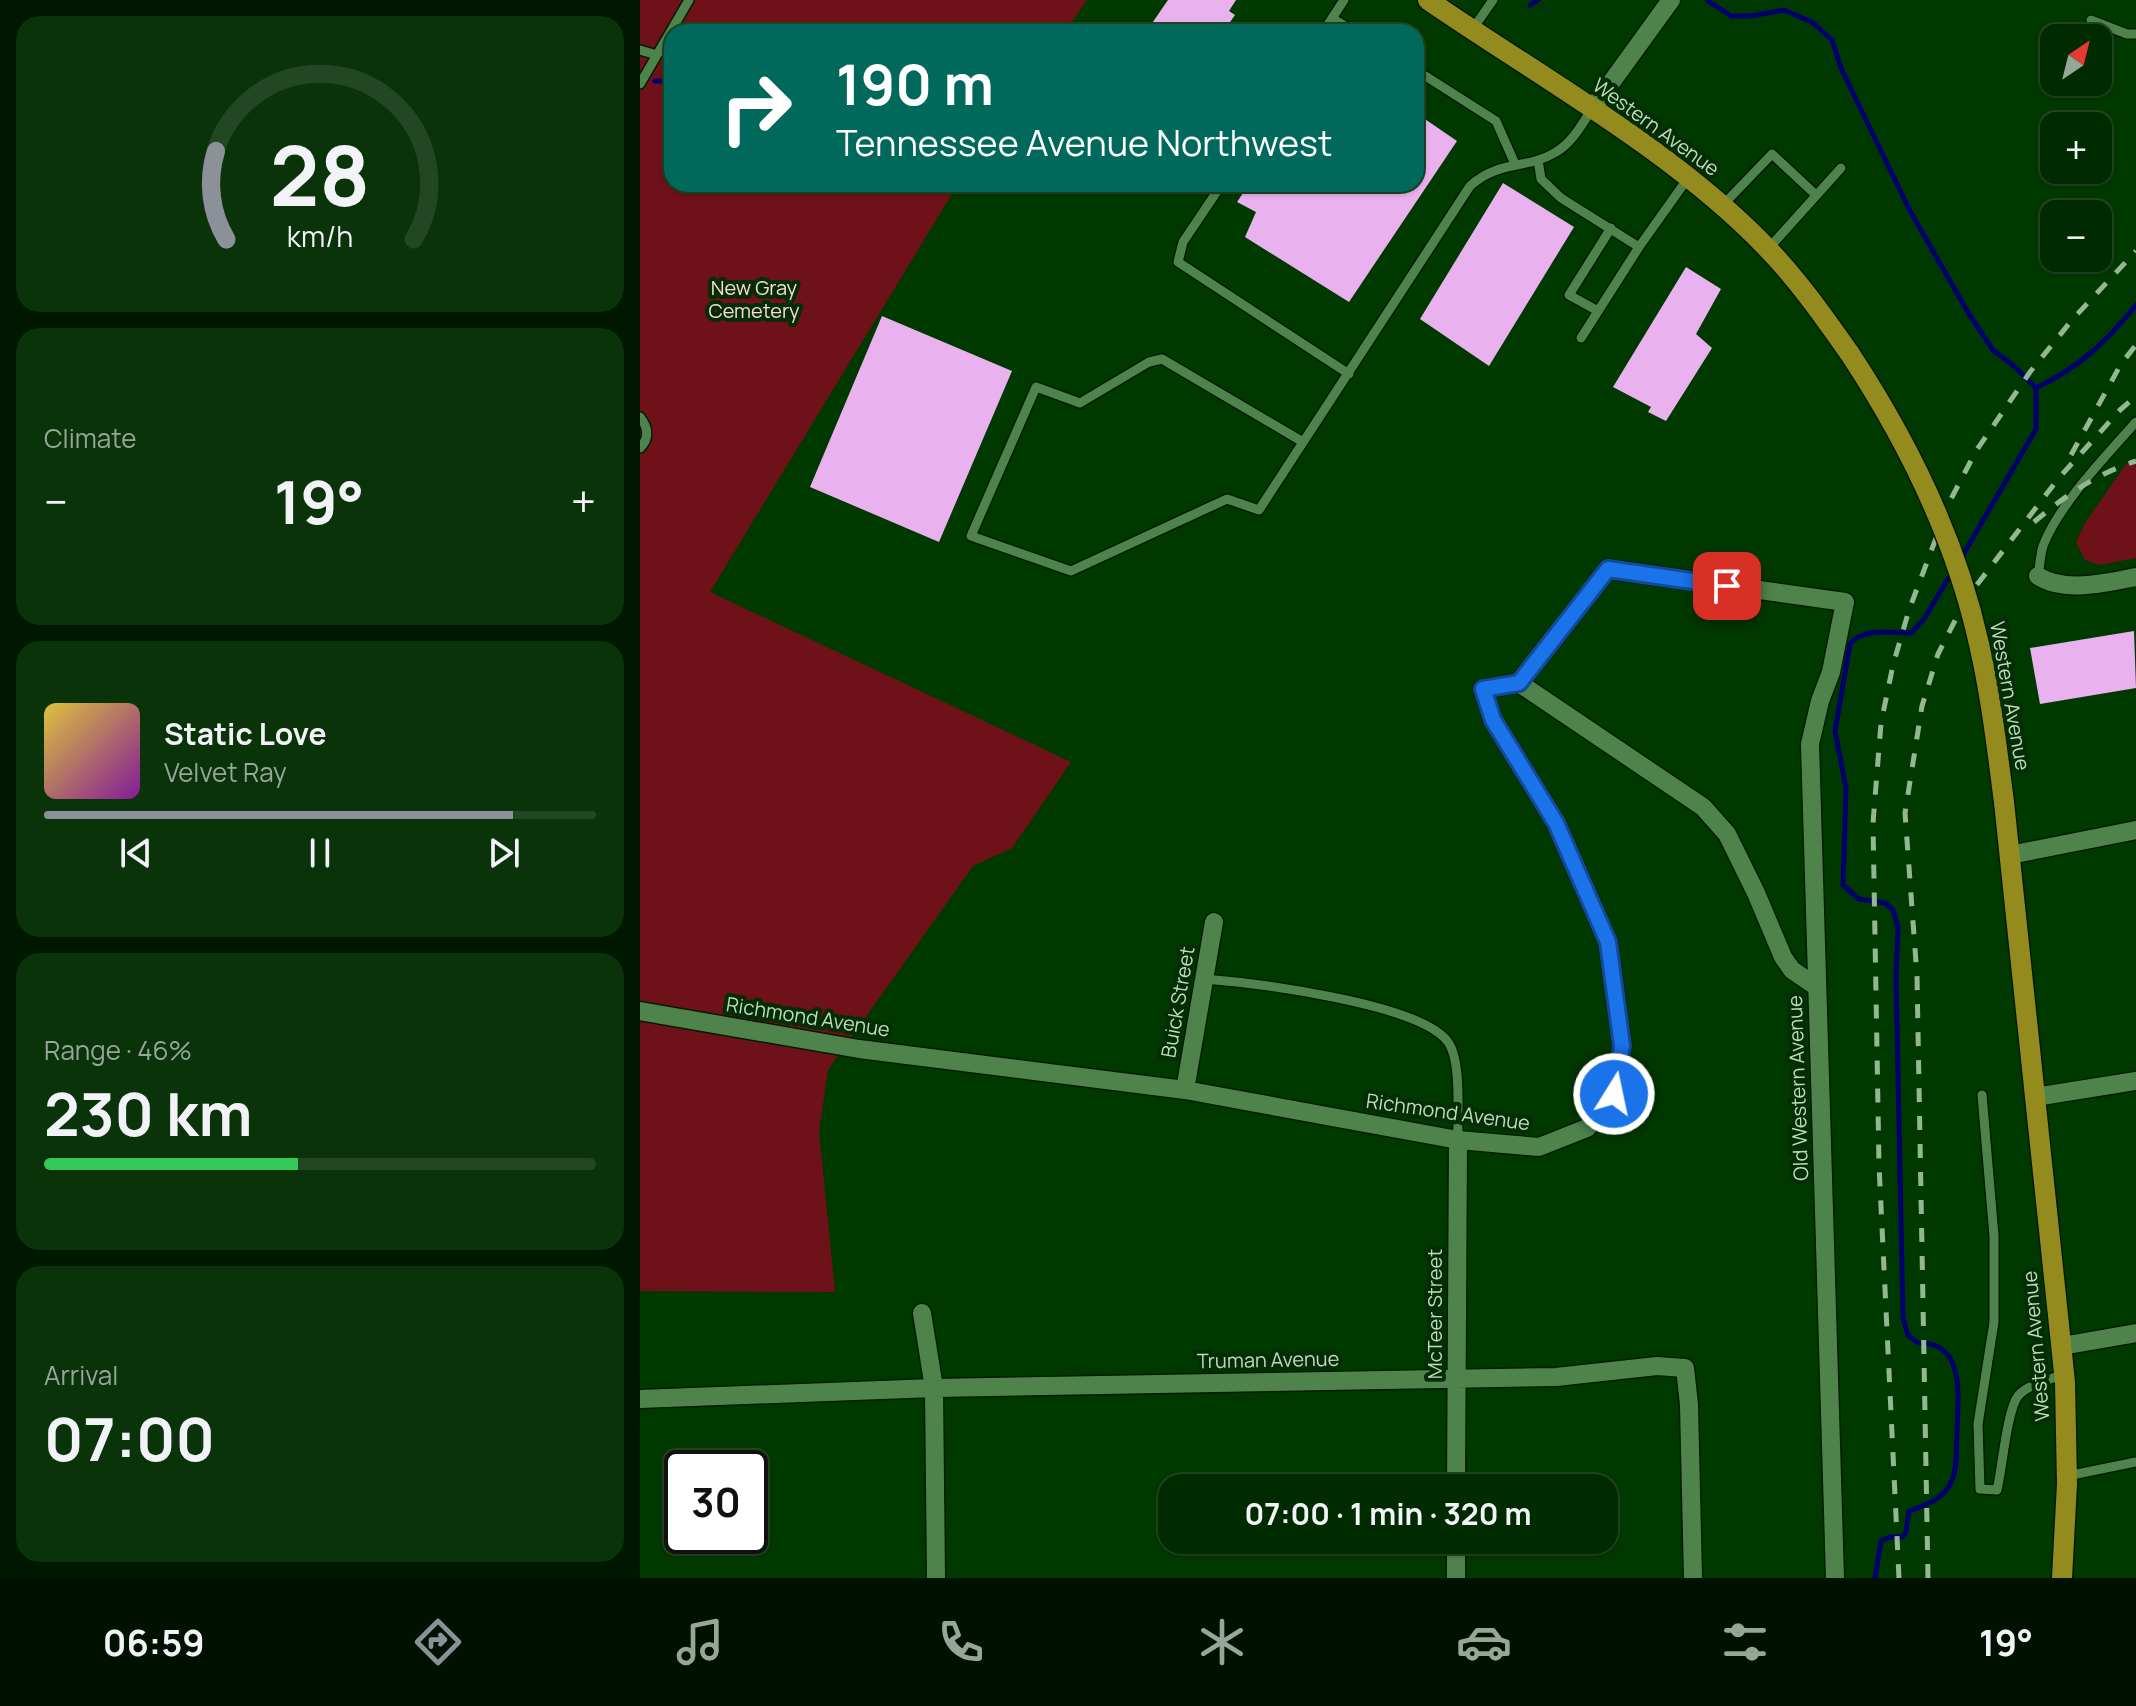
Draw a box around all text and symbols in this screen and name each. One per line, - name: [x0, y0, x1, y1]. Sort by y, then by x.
- north arrow: [2040, 24, 2112, 96]
- map controls: [2040, 24, 2112, 272]
- text: 190 m: [836, 45, 994, 122]
- icon: right: [704, 56, 808, 160]
- street label: Western Avenue: [1587, 71, 1725, 182]
- button: +: [2040, 112, 2112, 184]
- text: 28: [270, 117, 370, 231]
- text: Tennessee Avenue Northwest: [836, 118, 1332, 167]
- button: −: [2040, 200, 2112, 272]
- text: km/h: [287, 217, 353, 256]
- park label: New Gray Cemetery: [708, 274, 800, 324]
- text: Climate: [44, 420, 136, 456]
- text: 19°: [274, 460, 364, 542]
- text: −: [44, 471, 68, 531]
- text: +: [571, 471, 596, 531]
- pin: [1693, 552, 1761, 620]
- icon: arrive: [1705, 564, 1749, 608]
- street label: Western Avenue: [1984, 619, 2037, 772]
- text: Static Love: [164, 713, 327, 754]
- text: Velvet Ray: [164, 754, 287, 790]
- icon: previous: [114, 831, 158, 875]
- icon: pause: [298, 831, 342, 875]
- icon: next: [482, 831, 526, 875]
- street label: Buick Street: [1154, 944, 1201, 1060]
- street label: Richmond Avenue: [724, 990, 892, 1043]
- street label: Old Western Avenue: [1781, 995, 1814, 1181]
- text: Range · 46%: [44, 1032, 192, 1068]
- position arrow: [1572, 1052, 1656, 1136]
- text: 230 km: [44, 1072, 252, 1154]
- street label: Richmond Avenue: [1364, 1087, 1532, 1136]
- street label: McTeer Street: [1421, 1249, 1448, 1379]
- street label: Western Avenue: [2015, 1270, 2056, 1422]
- street label: Truman Avenue: [1197, 1345, 1339, 1374]
- text: Arrival: [44, 1357, 118, 1393]
- text: 07:00: [44, 1397, 215, 1479]
- speed limit sign: 30: [664, 1450, 768, 1554]
- text: 07:00 · 1 min · 320 m: [1245, 1493, 1531, 1534]
- icon: directions: [410, 1614, 466, 1670]
- icon: music: [672, 1614, 728, 1670]
- icon: phone: [933, 1614, 989, 1670]
- icon: climate: [1194, 1614, 1250, 1670]
- icon: car: [1456, 1614, 1512, 1670]
- icon: filters: [1717, 1614, 1773, 1670]
- text: 06:59: [103, 1618, 205, 1667]
- text: 19°: [1979, 1618, 2033, 1667]

